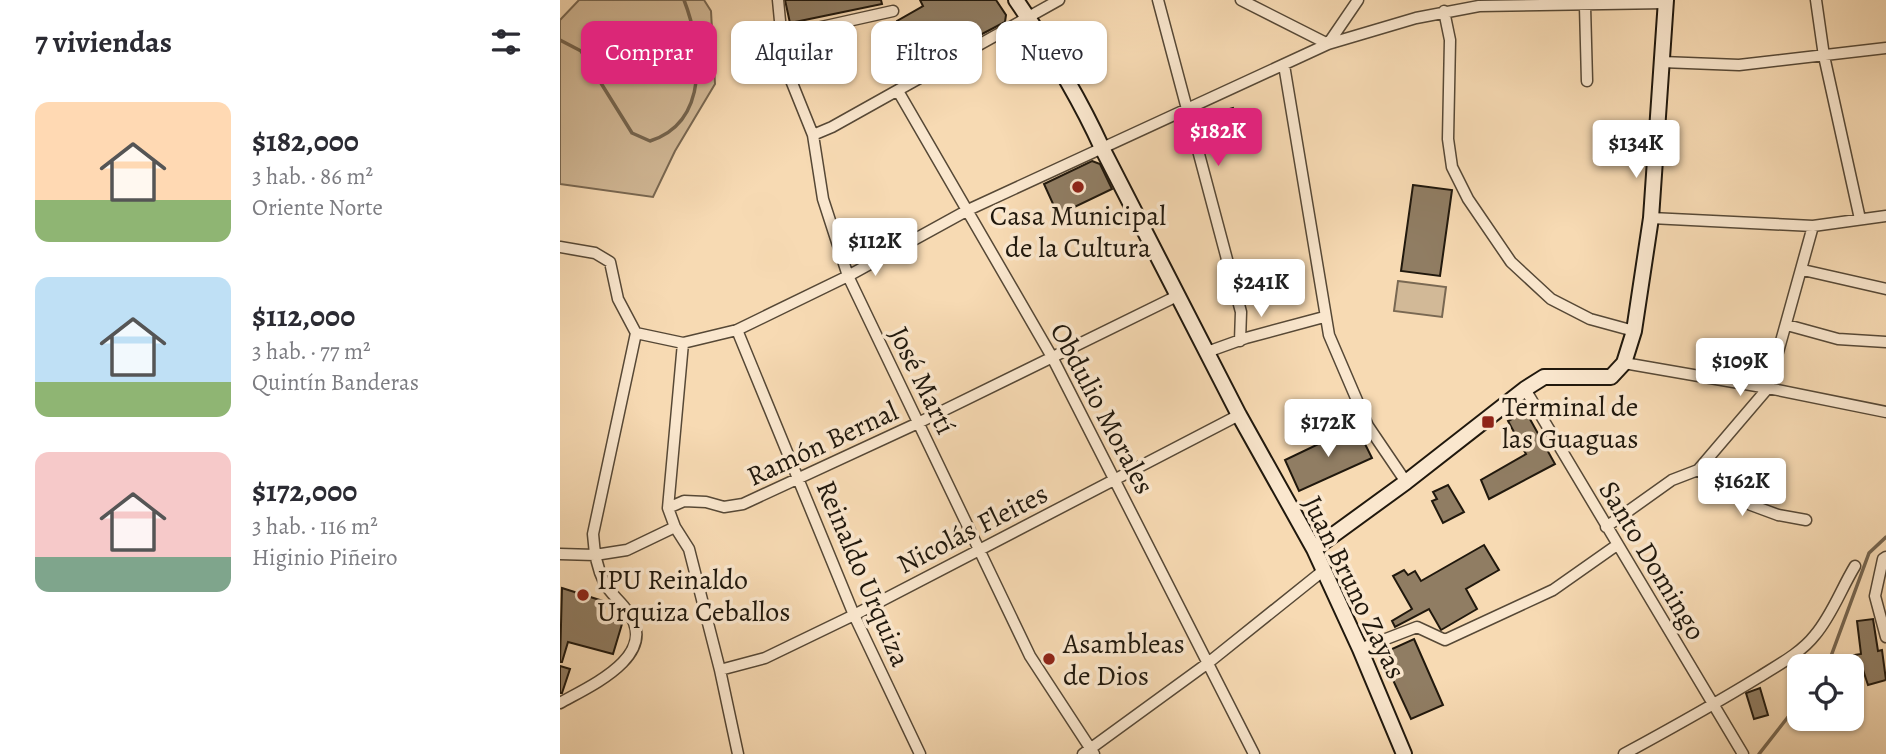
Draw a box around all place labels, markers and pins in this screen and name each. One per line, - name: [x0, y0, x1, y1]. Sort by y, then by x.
- pin: $182K: [1169, 108, 1267, 168]
- pin: $134K: [1587, 120, 1685, 180]
- marker: Casa Municipal de la Cultura: [1070, 179, 1086, 195]
- place label: Casa Municipal de la Cultura: [990, 197, 1166, 267]
- pin: $112K: [826, 218, 924, 278]
- pin: $241K: [1212, 260, 1310, 319]
- pin: $109K: [1691, 338, 1789, 398]
- place label: Terminal de las Guaguas: [1502, 388, 1638, 458]
- pin: $172K: [1279, 400, 1377, 459]
- marker: Terminal de las Guaguas: [1480, 414, 1496, 430]
- pin: $162K: [1693, 458, 1791, 518]
- place label: IPU Reinaldo Urquiza Ceballos: [597, 561, 791, 631]
- marker: IPU Reinaldo Urquiza Ceballos: [575, 587, 591, 603]
- place label: Asambleas de Dios: [1062, 625, 1185, 695]
- marker: Asambleas de Dios: [1041, 651, 1057, 667]

